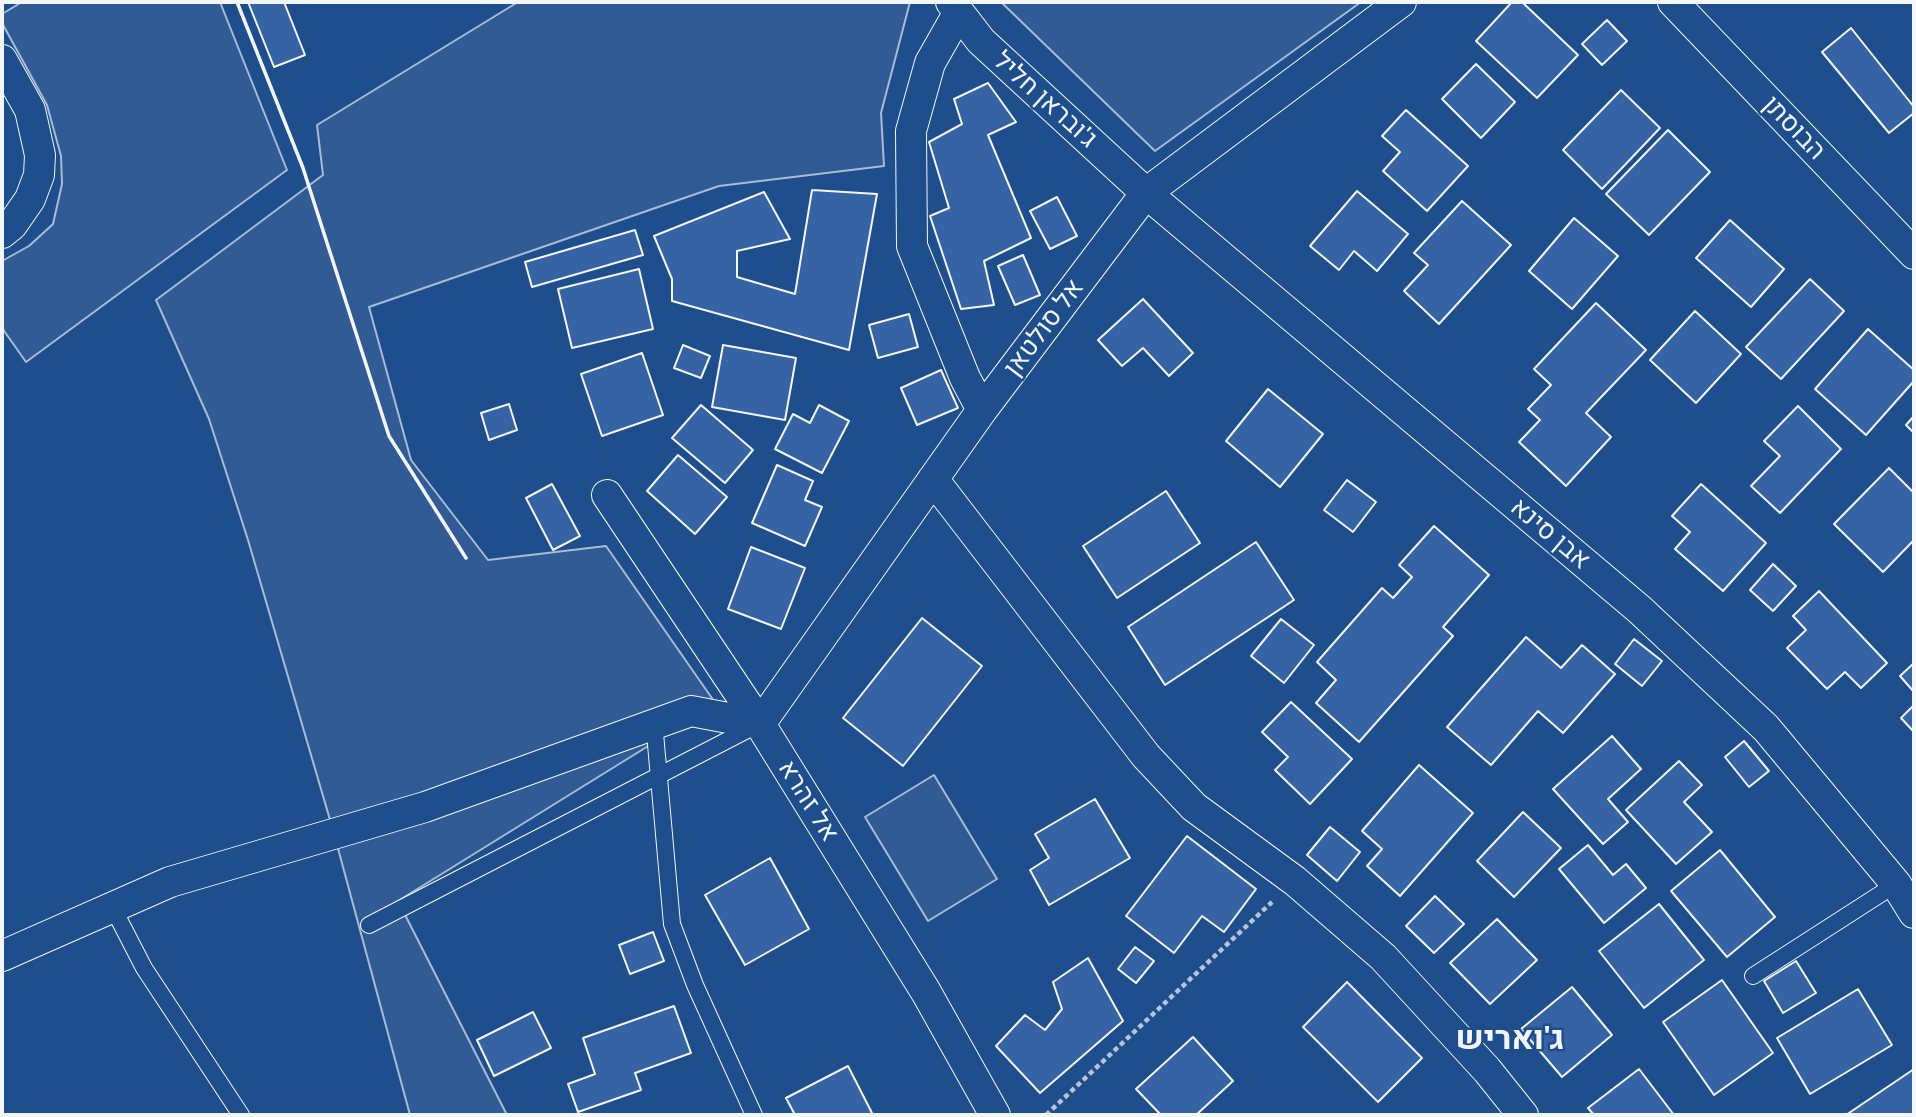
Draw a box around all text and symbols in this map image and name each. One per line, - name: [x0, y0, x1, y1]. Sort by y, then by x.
- street label: ג'ובראן חליל: [987, 45, 1103, 155]
- street label: הבוסתן: [1756, 89, 1832, 167]
- street label: אל סולטאן: [997, 273, 1091, 383]
- street label: אבן סינא: [1504, 492, 1596, 576]
- street label: אל זהרא: [771, 755, 845, 847]
- district label: ג'ואריש: [1455, 1019, 1565, 1059]

